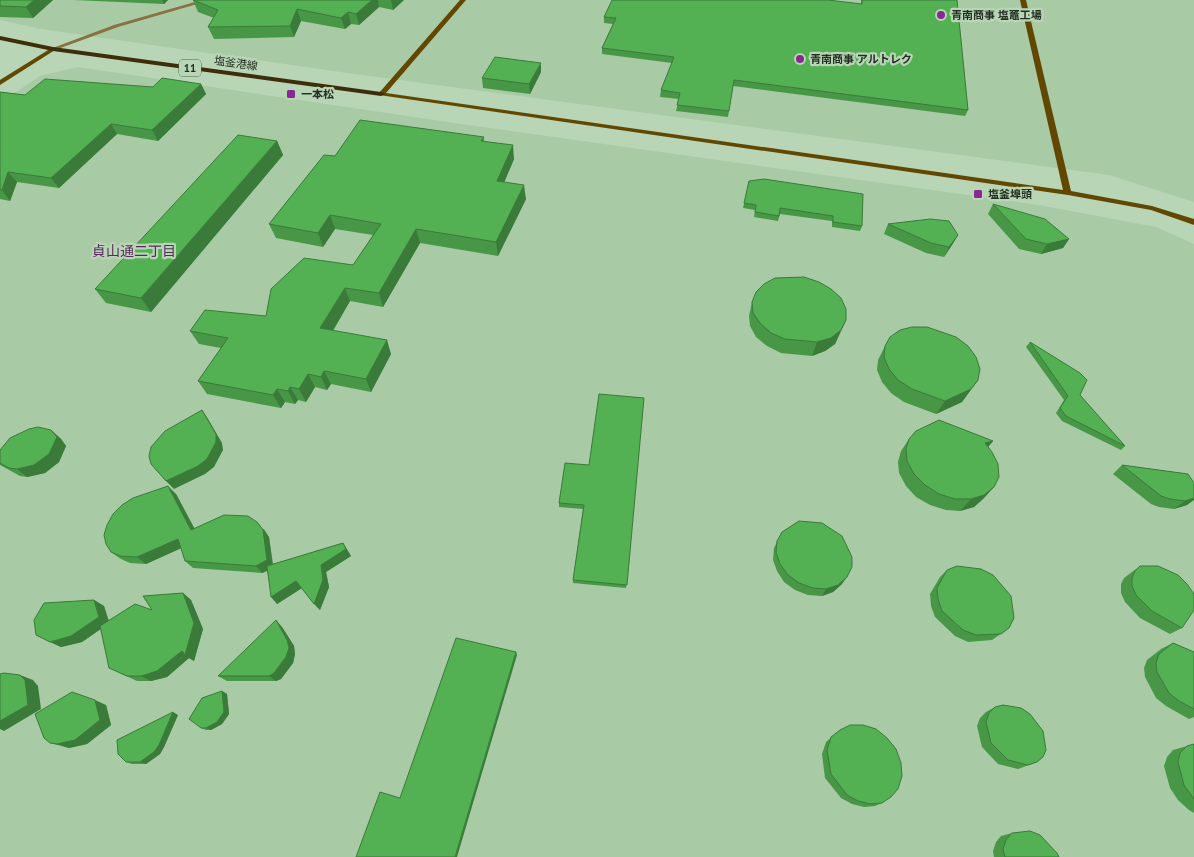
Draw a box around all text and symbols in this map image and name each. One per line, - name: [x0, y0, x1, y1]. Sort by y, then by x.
- place label: 青南商事 塩竈工場: [951, 8, 1042, 22]
- marker: 青南商事 塩竈工場: [935, 9, 947, 21]
- place label: 青南商事 アルトレク: [810, 52, 912, 66]
- street label: 塩釜港線: [213, 53, 259, 73]
- marker: 青南商事 アルトレク: [794, 53, 806, 65]
- road number: 11: [179, 59, 201, 76]
- place label: 一本松: [301, 87, 334, 101]
- marker: 一本松: [285, 88, 297, 100]
- place label: 塩釜埠頭: [988, 187, 1032, 201]
- marker: 塩釜埠頭: [972, 188, 984, 200]
- district label: 貞山通二丁目: [92, 242, 176, 260]

